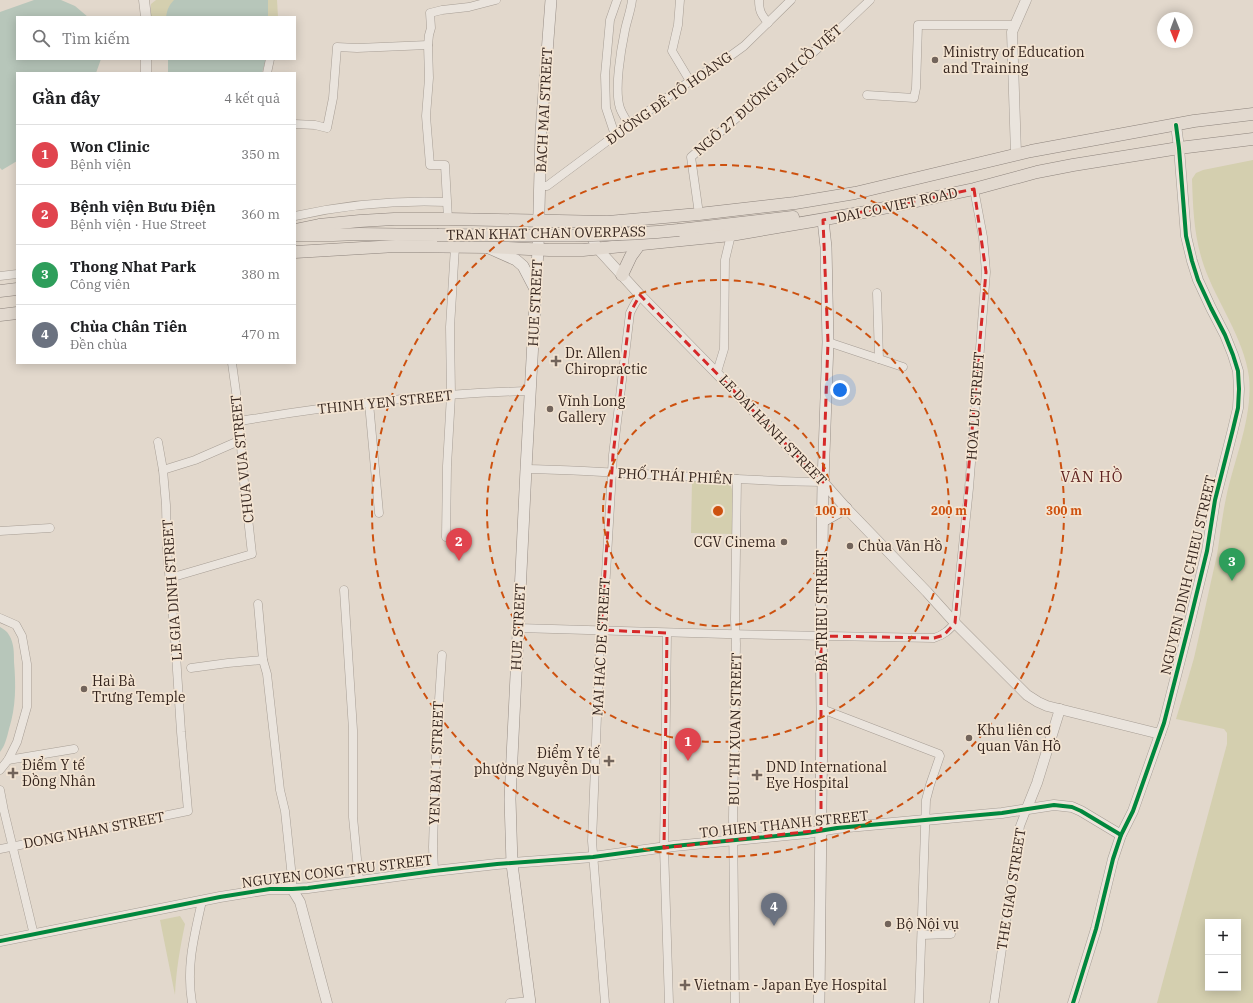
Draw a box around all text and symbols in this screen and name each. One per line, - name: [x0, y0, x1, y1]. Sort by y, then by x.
- north arrow: [1157, 12, 1193, 48]
- search box: [16, 16, 296, 60]
- street label: NGÕ 27 ĐƯỜNG ĐẠI CỒ VIỆT: [688, 18, 846, 159]
- icon: search: [30, 27, 52, 49]
- text: Tìm kiếm: [62, 29, 130, 48]
- place label: Ministry of Education and Training: [943, 43, 1085, 77]
- street label: BACH MAI STREET: [532, 47, 556, 173]
- street label: ĐƯỜNG ĐÊ TÔ HOÀNG: [602, 47, 736, 148]
- marker: Ministry of Education and Training: [930, 55, 940, 65]
- text: Gần đây: [32, 87, 100, 109]
- text: 4 kết quả: [224, 90, 280, 107]
- text: Won Clinic: [70, 137, 150, 156]
- text: 1: [41, 146, 49, 163]
- text: 350 m: [241, 146, 280, 163]
- text: Bệnh viện: [70, 156, 131, 173]
- street label: DAI CO VIET ROAD: [835, 183, 959, 227]
- text: Bệnh viện Bưu Điện: [70, 197, 216, 216]
- text: 2: [41, 206, 49, 223]
- text: 360 m: [241, 206, 280, 223]
- text: Bệnh viện · Hue Street: [70, 216, 206, 233]
- street label: TRAN KHAT CHAN OVERPASS: [446, 222, 646, 244]
- text: Thong Nhat Park: [70, 257, 196, 276]
- street label: HUE STREET: [524, 259, 546, 347]
- text: 3: [41, 266, 49, 283]
- text: 380 m: [241, 266, 280, 283]
- text: Công viên: [70, 276, 130, 293]
- text: Chùa Chân Tiên: [70, 317, 187, 336]
- text: 4: [41, 326, 49, 343]
- text: 470 m: [241, 326, 280, 343]
- text: Đền chùa: [70, 336, 127, 353]
- place label: Dr. Allen Chiropractic: [565, 344, 648, 378]
- street label: HOA LU STREET: [962, 351, 988, 461]
- marker: Dr. Allen Chiropractic: [550, 355, 562, 367]
- street label: LE DAI HANH STREET: [715, 371, 831, 489]
- your location: [830, 380, 850, 400]
- street label: THINH YEN STREET: [317, 386, 453, 418]
- place label: Vĩnh Long Gallery: [558, 392, 626, 426]
- street label: CHUA VUA STREET: [226, 394, 258, 524]
- marker: Vĩnh Long Gallery: [545, 404, 555, 414]
- street label: PHỐ THÁI PHIÊN: [617, 461, 733, 488]
- district label: VÂN HỒ: [1060, 465, 1124, 486]
- street label: NGUYEN DINH CHIEU STREET: [1156, 473, 1220, 677]
- text: 100 m: [815, 503, 851, 518]
- text: 200 m: [931, 503, 967, 518]
- text: 300 m: [1046, 503, 1082, 518]
- centre of rings: [711, 504, 725, 518]
- street label: LE GIA DINH STREET: [158, 519, 186, 661]
- pin: 2: [446, 528, 472, 561]
- place label: CGV Cinema: [694, 533, 776, 551]
- marker: CGV Cinema: [779, 537, 789, 547]
- place label: Chùa Vân Hồ: [858, 537, 943, 555]
- marker: Chùa Vân Hồ: [845, 541, 855, 551]
- pin: 3: [1219, 548, 1245, 581]
- street label: BA TRIEU STREET: [813, 550, 831, 672]
- street label: MAI HAC DE STREET: [588, 577, 614, 717]
- street label: HUE STREET: [507, 583, 529, 671]
- street label: BUI THI XUAN STREET: [725, 652, 745, 806]
- place label: Hai Bà Trưng Temple: [92, 672, 186, 706]
- marker: Hai Bà Trưng Temple: [79, 684, 89, 694]
- street label: YEN BAI 1 STREET: [425, 701, 447, 825]
- place label: Khu liên cơ quan Vân Hồ: [977, 721, 1061, 755]
- pin: 1: [675, 728, 701, 761]
- marker: Khu liên cơ quan Vân Hồ: [964, 733, 974, 743]
- place label: Điểm Y tế phường Nguyễn Du: [474, 744, 600, 778]
- marker: Điểm Y tế phường Nguyễn Du: [603, 755, 615, 767]
- place label: Điểm Y tế Đồng Nhân: [22, 756, 96, 790]
- place label: DND International Eye Hospital: [766, 758, 887, 792]
- marker: Điểm Y tế Đồng Nhân: [7, 767, 19, 779]
- marker: DND International Eye Hospital: [751, 769, 763, 781]
- street label: TO HIEN THANH STREET: [699, 806, 869, 842]
- street label: DONG NHAN STREET: [22, 807, 166, 853]
- street label: THE GIAO STREET: [992, 827, 1030, 951]
- street label: NGUYEN CONG TRU STREET: [241, 850, 433, 892]
- pin: 4: [761, 893, 787, 926]
- place label: Bộ Nội vụ: [896, 915, 959, 933]
- marker: Bộ Nội vụ: [883, 919, 893, 929]
- map controls: [1205, 919, 1241, 991]
- button: +: [1205, 919, 1241, 955]
- button: −: [1205, 955, 1241, 991]
- place label: Vietnam - Japan Eye Hospital: [694, 976, 887, 994]
- marker: Vietnam - Japan Eye Hospital: [679, 979, 691, 991]

